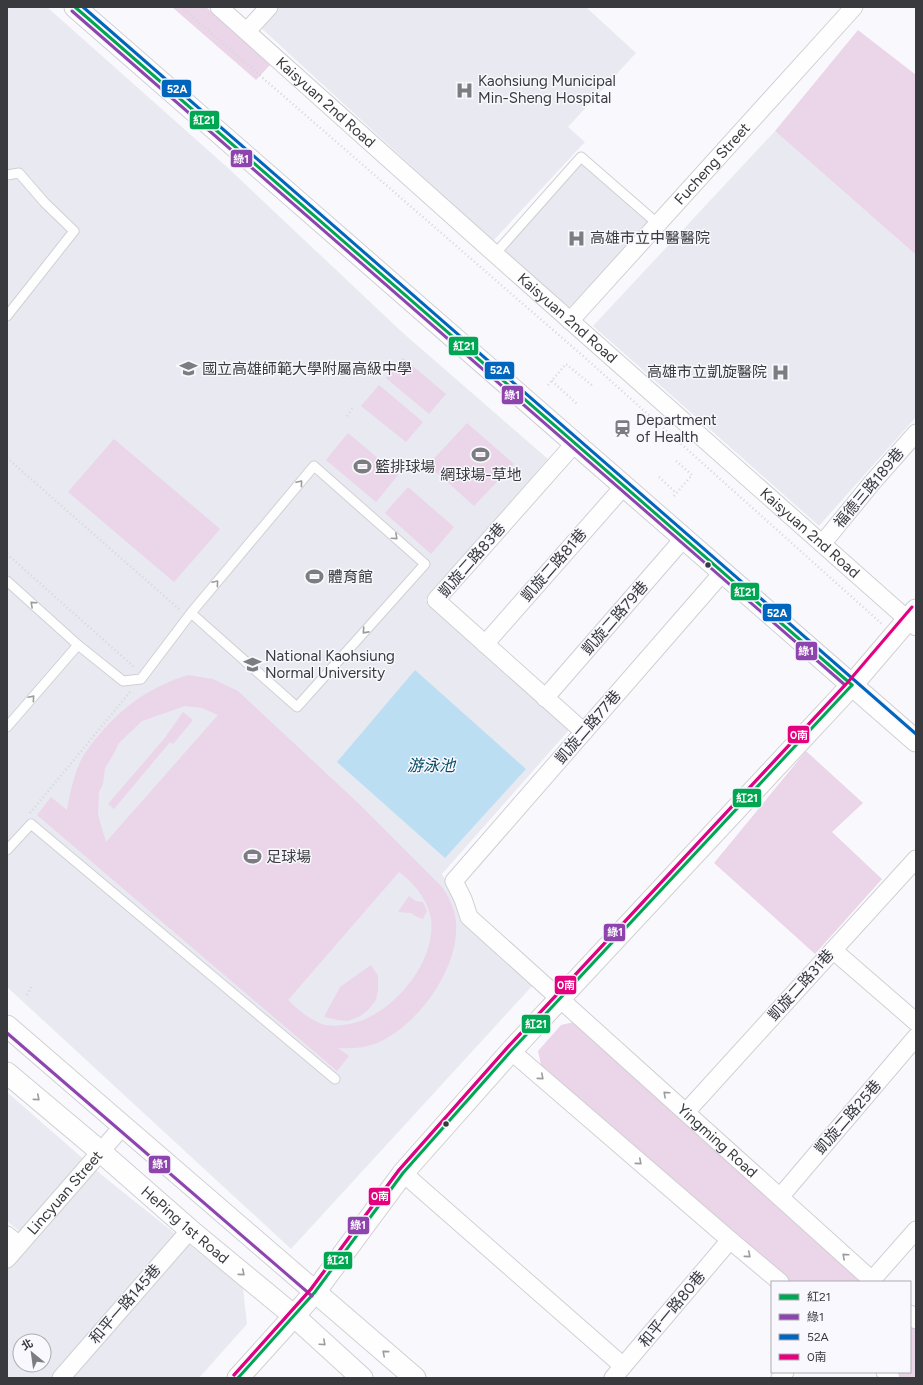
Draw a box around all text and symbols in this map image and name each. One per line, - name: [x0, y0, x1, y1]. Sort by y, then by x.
- street label: Kaisyuan 2nd Road: [272, 53, 379, 151]
- place label: Kaohsiung Municipal Min-Sheng Hospital: [478, 72, 616, 107]
- line badge: 52A: [161, 79, 192, 98]
- hospital icon: Kaohsiung Municipal Min-Sheng Hospital: [455, 80, 475, 100]
- text: 52A: [167, 83, 187, 96]
- line badge: 紅21: [189, 110, 220, 130]
- text: 紅21: [193, 114, 215, 127]
- street label: Fucheng Street: [671, 119, 754, 208]
- line badge: 綠1: [230, 149, 253, 168]
- text: 綠1: [233, 153, 249, 166]
- hospital icon: 高雄市立中醫醫院: [567, 228, 587, 248]
- place label: 高雄市立中醫醫院: [590, 229, 710, 247]
- street label: Kaisyuan 2nd Road: [514, 269, 621, 367]
- line badge: 紅21: [448, 336, 479, 356]
- text: 紅21: [453, 340, 475, 353]
- school or university icon: 國立高雄師範大學附屬高級中學: [179, 359, 199, 379]
- place label: 國立高雄師範大學附屬高級中學: [202, 360, 412, 378]
- line badge: 52A: [484, 361, 515, 380]
- hospital icon: 高雄市立凱旋醫院: [770, 362, 790, 382]
- place label: 高雄市立凱旋醫院: [647, 363, 767, 381]
- text: 52A: [490, 364, 510, 377]
- line badge: 綠1: [501, 385, 524, 405]
- text: 綠1: [504, 389, 520, 402]
- place label: Department of Health: [636, 411, 717, 446]
- station icon: Department of Health: [613, 419, 633, 439]
- sports icon: 網球場-草地: [471, 444, 491, 464]
- street label: 福德三路189巷: [830, 444, 908, 532]
- sports icon: 籃排球場: [352, 457, 372, 477]
- place label: 籃排球場: [375, 458, 435, 476]
- place label: 網球場-草地: [440, 466, 522, 484]
- one-way arrow: [295, 480, 302, 488]
- street label: Kaisyuan 2nd Road: [756, 484, 863, 582]
- street label: 凱旋二路83巷: [435, 519, 509, 601]
- street label: 凱旋二路81巷: [518, 525, 590, 605]
- one-way arrow: [390, 533, 398, 540]
- unlabelled marker: [703, 560, 713, 570]
- sports icon: 體育館: [305, 567, 325, 587]
- place label: 體育館: [328, 568, 373, 586]
- street label: 凱旋二路79巷: [578, 578, 652, 658]
- one-way arrow: [212, 580, 219, 587]
- line badge: 紅21: [730, 582, 760, 601]
- text: 紅21: [734, 586, 756, 599]
- one-way arrow: [30, 602, 38, 609]
- line badge: 52A: [762, 603, 792, 622]
- text: 52A: [767, 607, 787, 620]
- one-way arrow: [362, 626, 370, 634]
- line badge: 綠1: [795, 641, 818, 661]
- text: 綠1: [798, 645, 814, 658]
- place label: National Kaohsiung Normal University: [265, 647, 395, 682]
- school or university icon: National Kaohsiung Normal University: [242, 655, 262, 675]
- street label: 凱旋二路77巷: [551, 687, 625, 767]
- one-way arrow: [28, 695, 35, 702]
- line badge: 0南: [787, 725, 810, 744]
- text: 0南: [790, 729, 808, 742]
- water label: 游泳池: [407, 756, 457, 775]
- line badge: 紅21: [732, 788, 762, 808]
- text: 紅21: [736, 792, 758, 805]
- sports icon: 足球場: [243, 847, 263, 867]
- place label: 足球場: [266, 848, 311, 866]
- line badge: 綠1: [603, 923, 626, 942]
- text: 綠1: [607, 926, 623, 939]
- street label: 凱旋二路31巷: [764, 946, 838, 1024]
- line badge: 0南: [554, 975, 577, 995]
- text: 0南: [557, 979, 575, 992]
- line badge: 紅21: [521, 1014, 551, 1034]
- text: 紅21: [525, 1018, 547, 1031]
- one-way arrow: [536, 1072, 544, 1079]
- street label: 凱旋二路25巷: [811, 1076, 885, 1158]
- one-way arrow: [663, 1091, 671, 1098]
- one-way arrow: [32, 1093, 40, 1100]
- street label: Yingming Road: [674, 1100, 761, 1181]
- unlabelled marker: [441, 1119, 451, 1129]
- street label: Lincyuan Street: [23, 1147, 107, 1238]
- line badge: 綠1: [148, 1155, 171, 1174]
- one-way arrow: [634, 1157, 642, 1164]
- text: 綠1: [152, 1158, 168, 1171]
- street label: HePing 1st Road: [137, 1182, 233, 1267]
- line badge: 0南: [368, 1187, 391, 1206]
- text: 0南: [371, 1190, 389, 1203]
- line badge: 綠1: [347, 1216, 370, 1235]
- text: 綠1: [350, 1219, 366, 1232]
- line badge: 紅21: [323, 1251, 353, 1270]
- one-way arrow: [744, 1251, 751, 1258]
- text: 紅21: [327, 1254, 349, 1267]
- one-way arrow: [843, 1254, 850, 1261]
- street label: 和平一路145巷: [86, 1261, 164, 1347]
- street label: 和平一路80巷: [635, 1267, 709, 1351]
- one-way arrow: [237, 1269, 245, 1276]
- legend: [771, 1281, 911, 1373]
- text: 紅21: [807, 1290, 831, 1304]
- text: 綠1: [807, 1310, 824, 1324]
- text: 52A: [807, 1330, 829, 1344]
- north arrow: [12, 1333, 52, 1373]
- text: 北: [19, 1336, 35, 1353]
- one-way arrow: [318, 1338, 326, 1345]
- one-way arrow: [383, 1350, 390, 1357]
- text: 0南: [807, 1350, 827, 1364]

